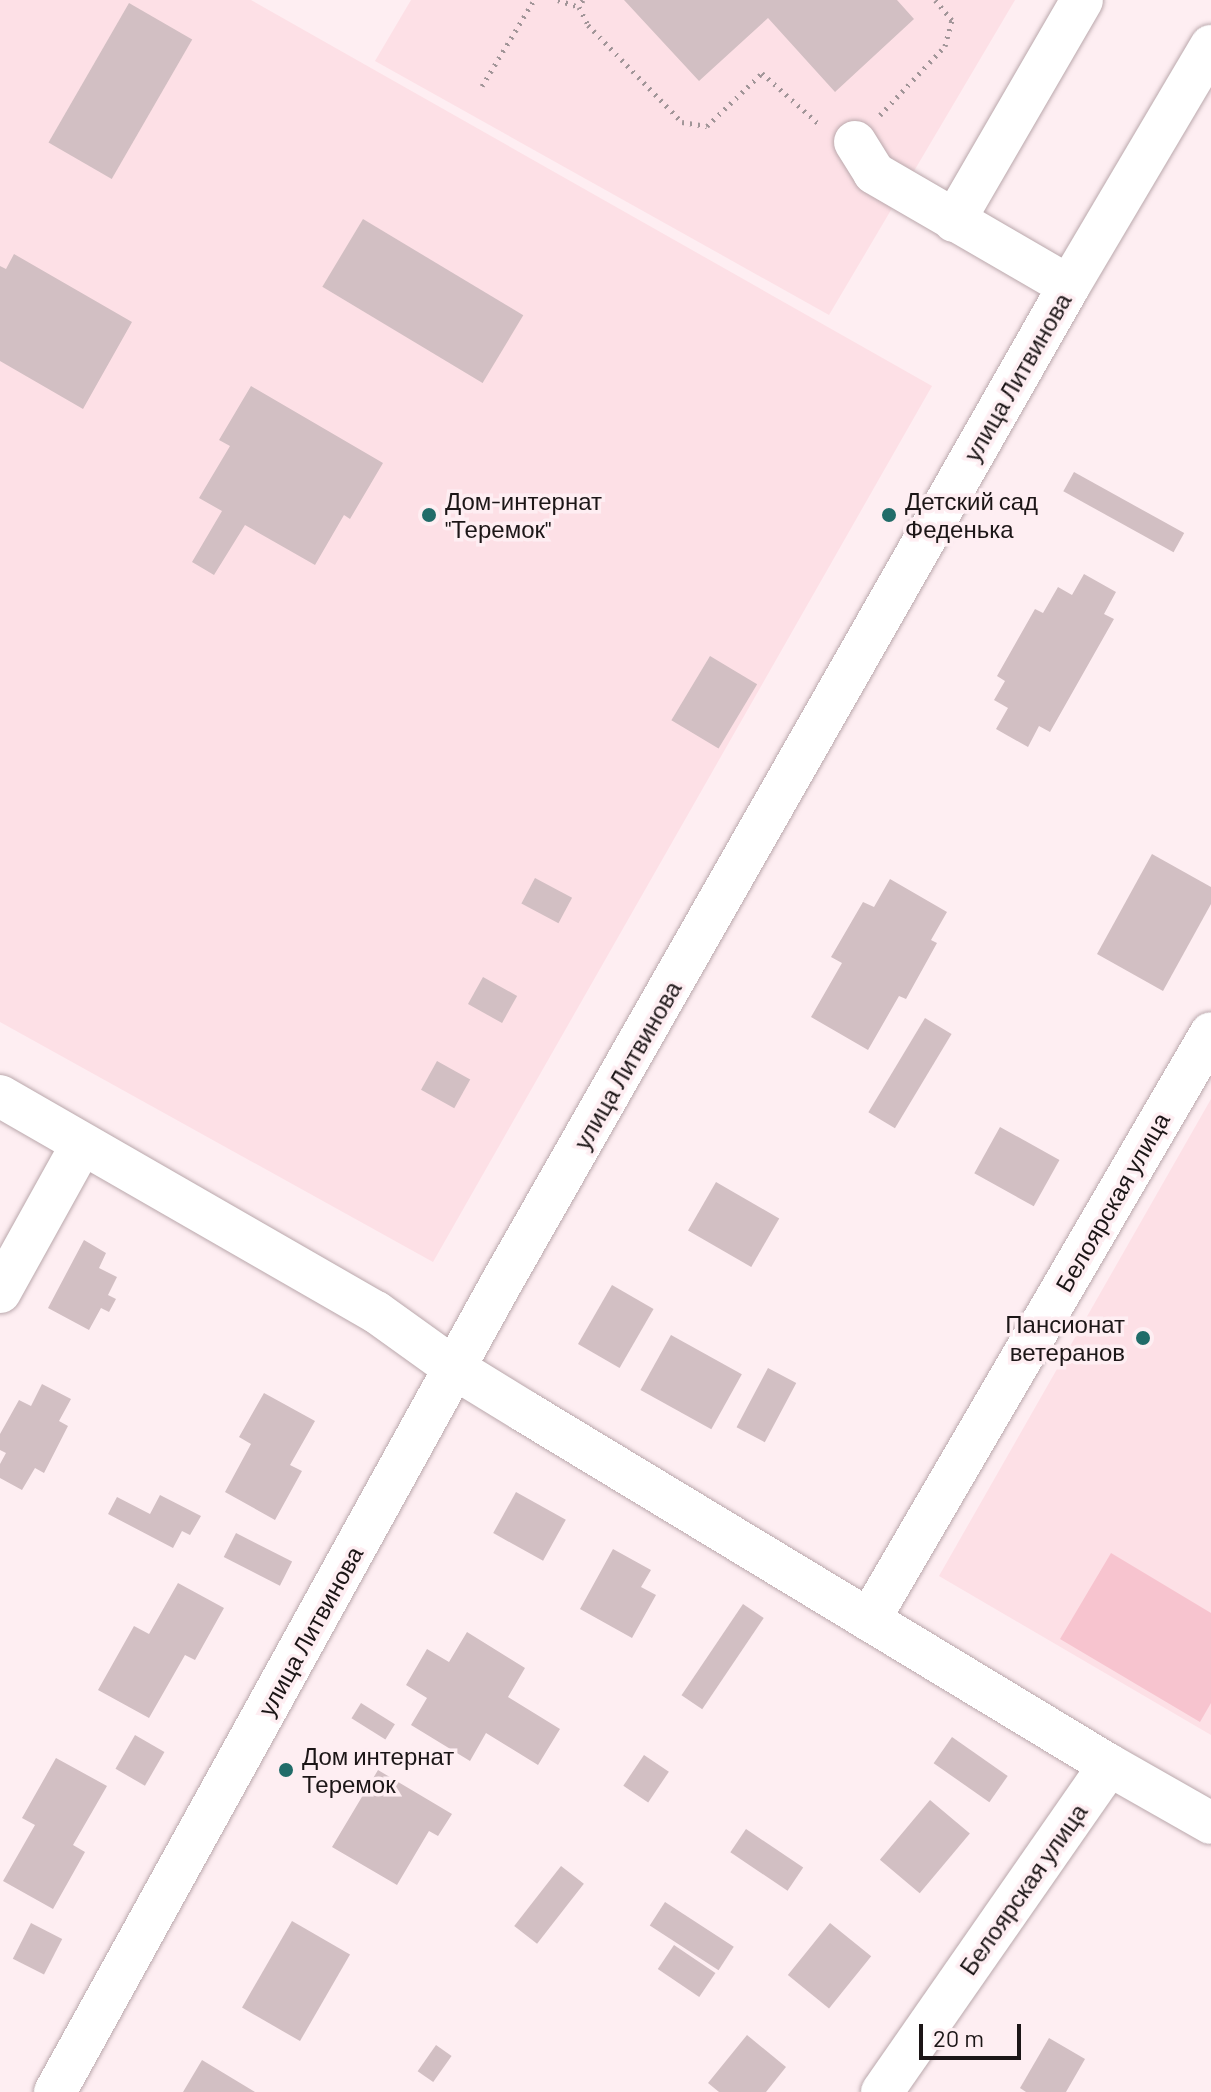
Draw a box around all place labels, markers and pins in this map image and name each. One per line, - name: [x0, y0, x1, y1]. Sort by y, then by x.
- place label: Дом-интернат "Теремок": [445, 487, 602, 543]
- place label: Детский сад Феденька: [905, 487, 1038, 543]
- marker: Дом-интернат "Теремок": [420, 506, 438, 524]
- marker: Детский сад Феденька: [880, 506, 898, 524]
- place label: Пансионат ветеранов: [1005, 1310, 1125, 1366]
- marker: Пансионат ветеранов: [1132, 1327, 1154, 1349]
- place label: Дом интернат Теремок: [302, 1742, 454, 1798]
- marker: Дом интернат Теремок: [277, 1761, 295, 1779]

